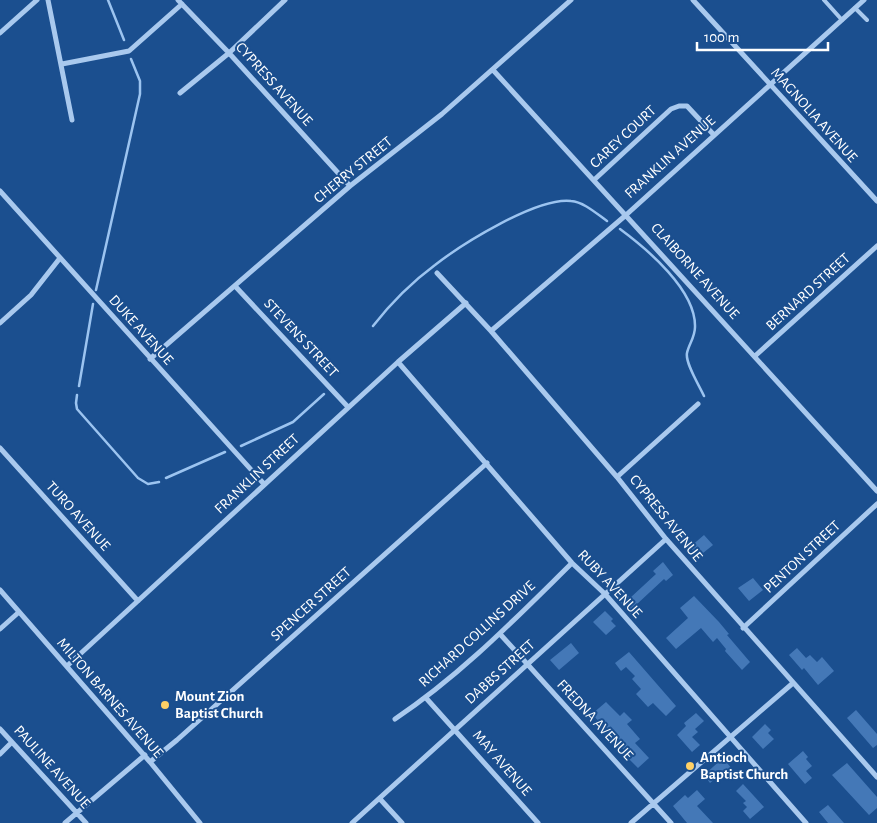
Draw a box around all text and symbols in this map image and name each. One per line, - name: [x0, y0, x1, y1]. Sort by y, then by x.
- scale bar: [697, 20, 828, 52]
- text: 100 m: [704, 30, 739, 45]
- street label: CYPRESS AVENUE: [233, 39, 315, 129]
- street label: MAGNOLIA AVENUE: [768, 65, 860, 165]
- street label: CAREY COURT: [587, 102, 659, 171]
- street label: FRANKLIN AVENUE: [622, 113, 718, 201]
- street label: CHERRY STREET: [311, 133, 396, 206]
- street label: CLAIBORNE AVENUE: [648, 220, 742, 322]
- street label: BERNARD STREET: [763, 250, 853, 333]
- street label: DUKE AVENUE: [106, 292, 176, 368]
- street label: STEVENS STREET: [261, 296, 341, 381]
- street label: FRANKLIN STREET: [212, 431, 303, 517]
- street label: CYPRESS AVENUE: [627, 472, 705, 564]
- street label: TURO AVENUE: [43, 478, 113, 554]
- street label: PENTON STREET: [761, 518, 844, 596]
- street label: RUBY AVENUE: [575, 547, 645, 621]
- street label: SPENCER STREET: [268, 564, 354, 644]
- street label: RICHARD COLLINS DRIVE: [416, 578, 538, 690]
- street label: MILTON BARNES AVENUE: [54, 635, 166, 761]
- street label: DABBS STREET: [462, 637, 538, 707]
- street label: FREDNA AVENUE: [554, 677, 636, 763]
- place label: Mount Zion Baptist Church: [175, 689, 263, 721]
- marker: Mount Zion Baptist Church: [159, 699, 171, 711]
- street label: PAULINE AVENUE: [11, 723, 93, 811]
- street label: MAY AVENUE: [470, 727, 534, 799]
- place label: Antioch Baptist Church: [700, 750, 788, 782]
- marker: Antioch Baptist Church: [684, 760, 696, 772]

